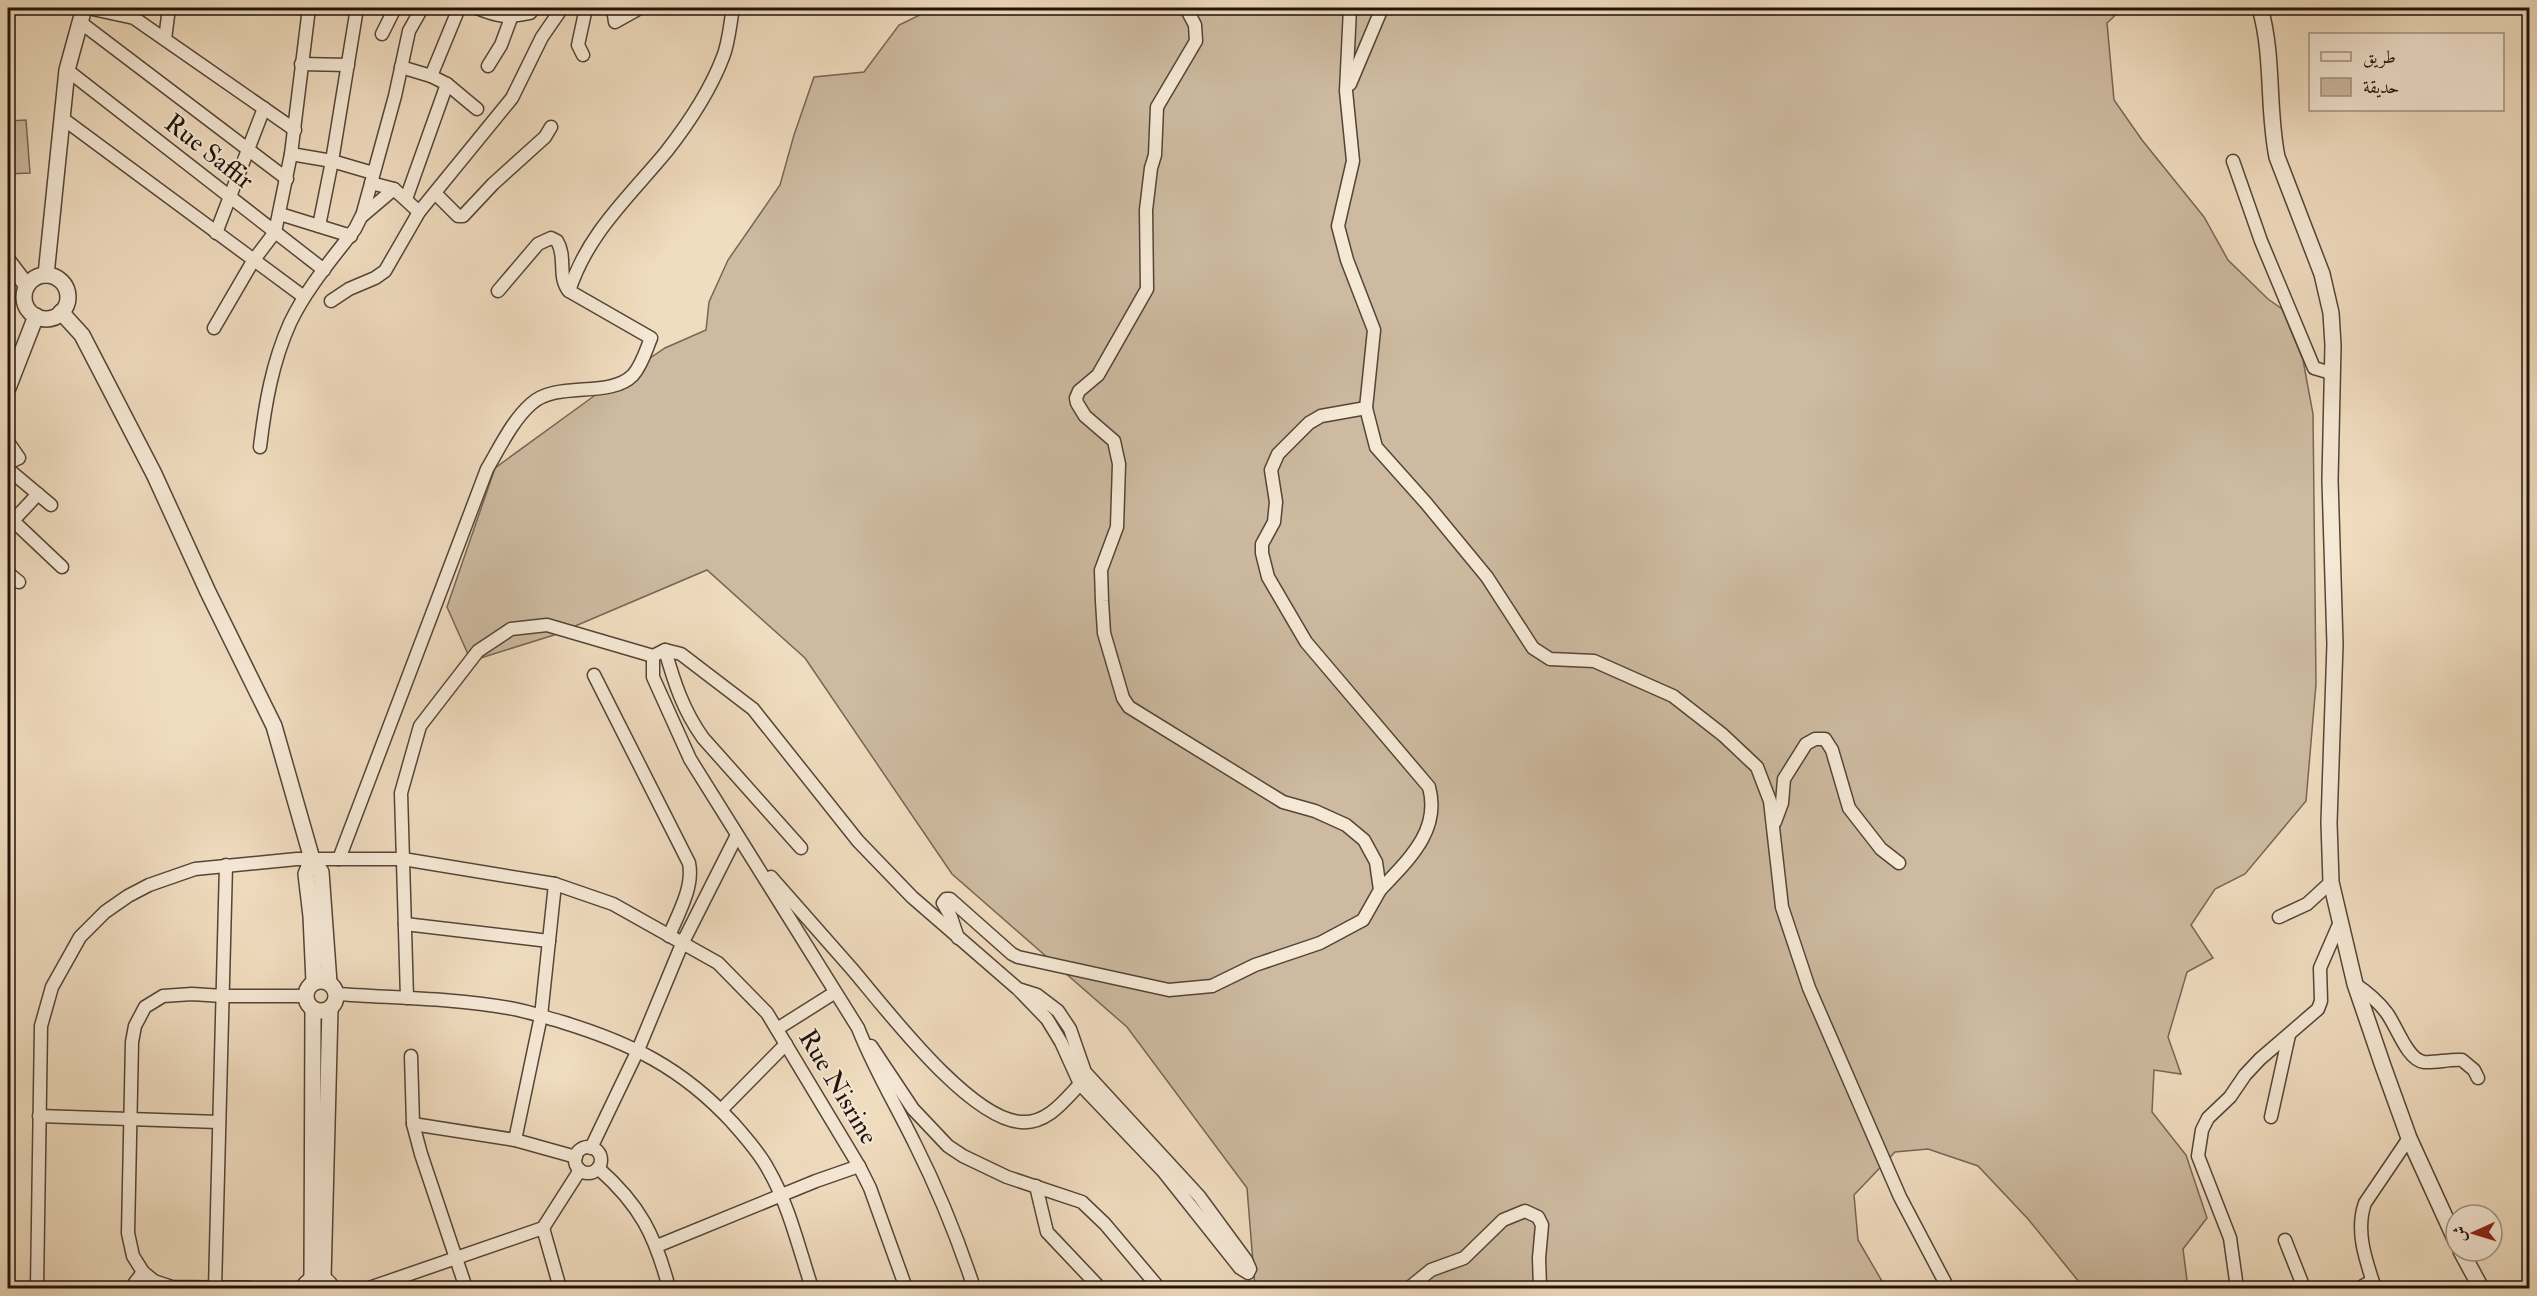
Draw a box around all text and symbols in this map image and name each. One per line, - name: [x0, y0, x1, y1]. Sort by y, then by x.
- legend: [2309, 33, 2504, 111]
- text: طريق: [2363, 46, 2396, 69]
- text: حديقة: [2363, 76, 2399, 99]
- street label: Rue Saffir: [158, 107, 260, 197]
- street label: Rue Nisrine: [791, 1024, 885, 1150]
- north arrow: [2444, 1203, 2504, 1263]
- text: ش: [2450, 1225, 2471, 1243]

